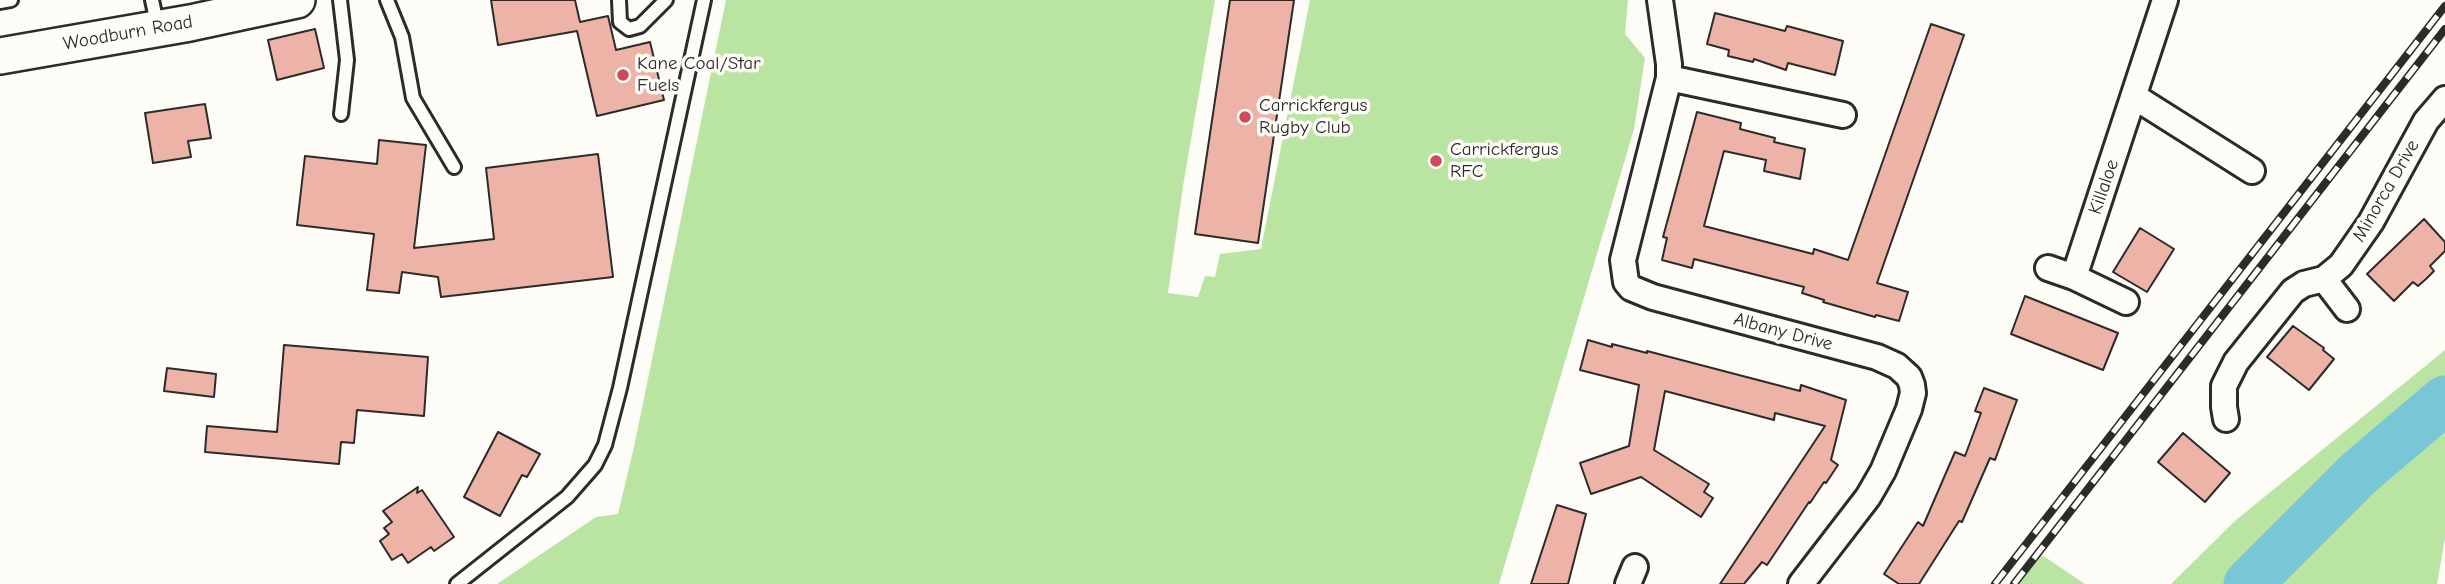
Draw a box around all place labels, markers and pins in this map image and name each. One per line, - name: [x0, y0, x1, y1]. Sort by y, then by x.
- place label: Kane Coal/Star Fuels: [637, 53, 760, 97]
- marker: Kane Coal/Star Fuels: [615, 67, 631, 83]
- place label: Carrickfergus Rugby Club: [1259, 95, 1367, 139]
- marker: Carrickfergus Rugby Club: [1237, 109, 1253, 125]
- place label: Carrickfergus RFC: [1450, 139, 1558, 183]
- marker: Carrickfergus RFC: [1428, 153, 1444, 169]

